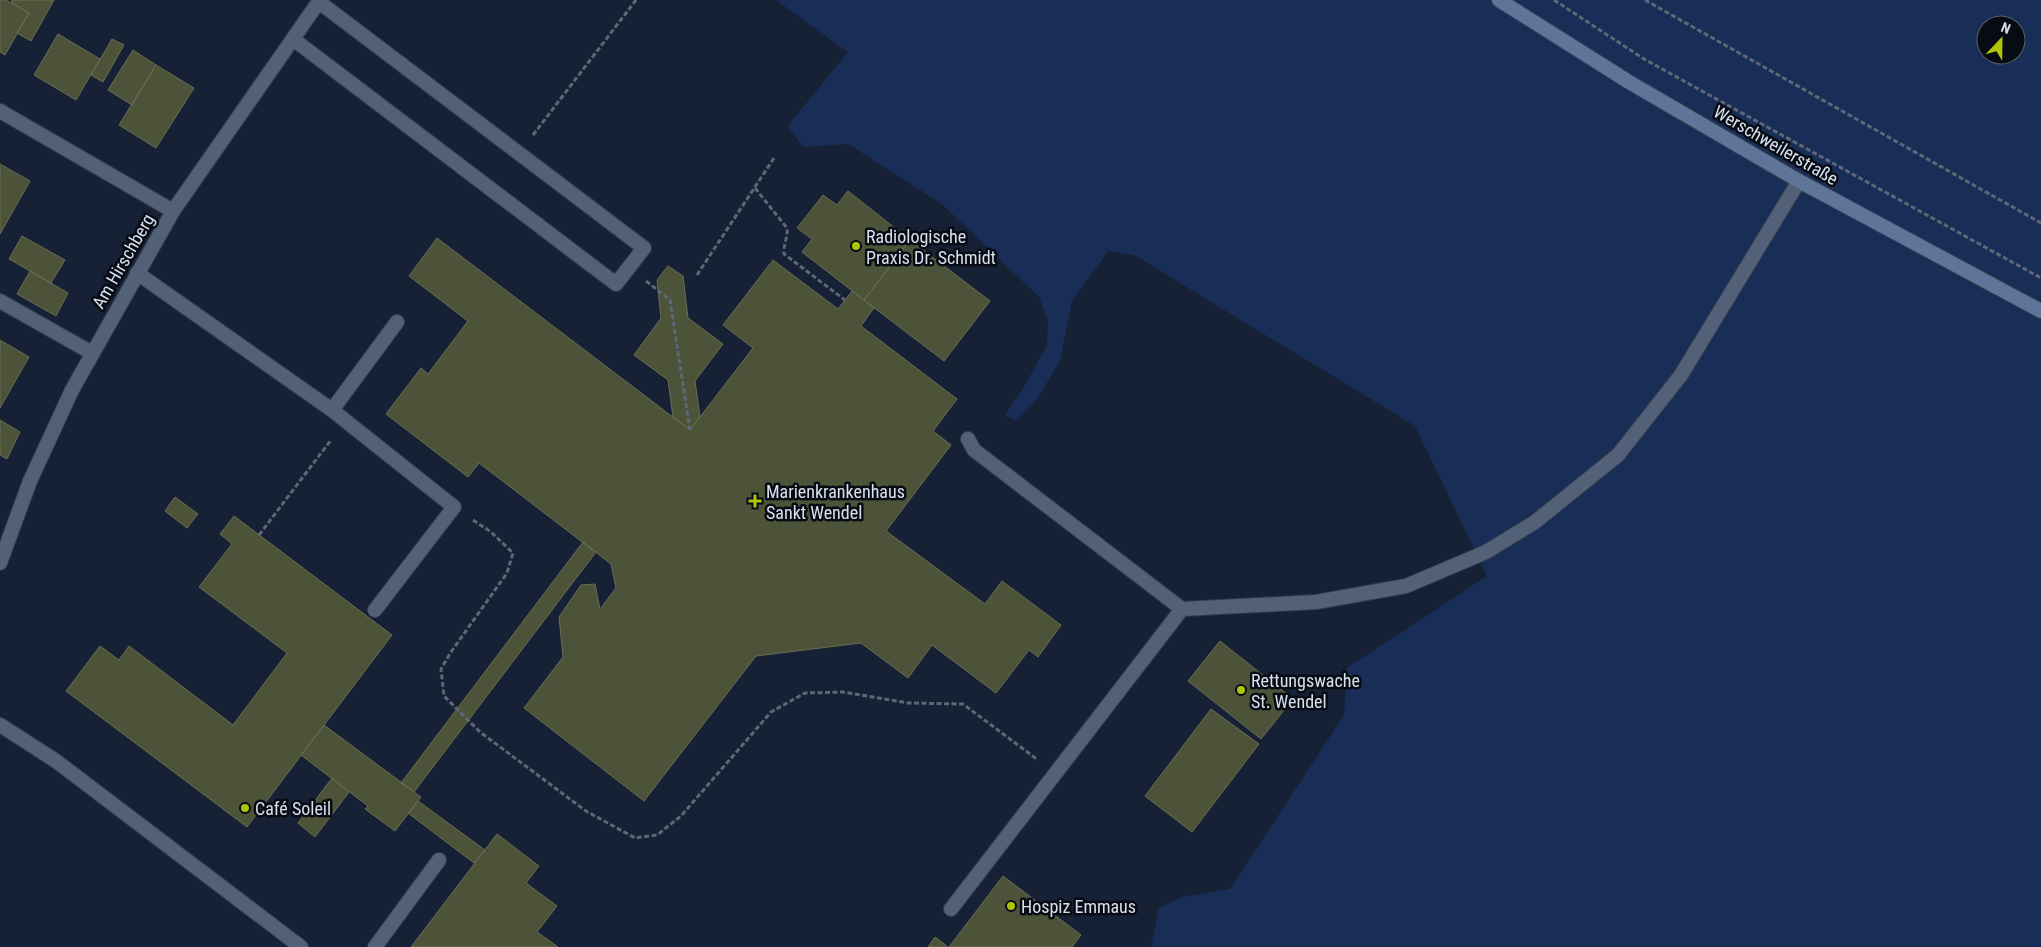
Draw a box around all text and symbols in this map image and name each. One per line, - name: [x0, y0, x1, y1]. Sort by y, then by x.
- north arrow: [1976, 15, 2026, 65]
- text: N: [1999, 19, 2013, 37]
- street label: Werschweilerstraße: [1710, 101, 1842, 189]
- street label: Am Hirschberg: [88, 210, 158, 312]
- place label: Radiologische Praxis Dr. Schmidt: [866, 226, 996, 268]
- marker: Radiologische Praxis Dr. Schmidt: [850, 240, 862, 252]
- place label: Marienkrankenhaus Sankt Wendel: [766, 481, 905, 523]
- marker: Marienkrankenhaus Sankt Wendel: [748, 494, 762, 508]
- place label: Rettungswache St. Wendel: [1251, 670, 1360, 712]
- marker: Rettungswache St. Wendel: [1235, 684, 1247, 696]
- place label: Café Soleil: [255, 798, 331, 819]
- marker: Café Soleil: [239, 802, 251, 814]
- place label: Hospiz Emmaus: [1021, 896, 1136, 917]
- marker: Hospiz Emmaus: [1005, 900, 1017, 912]

